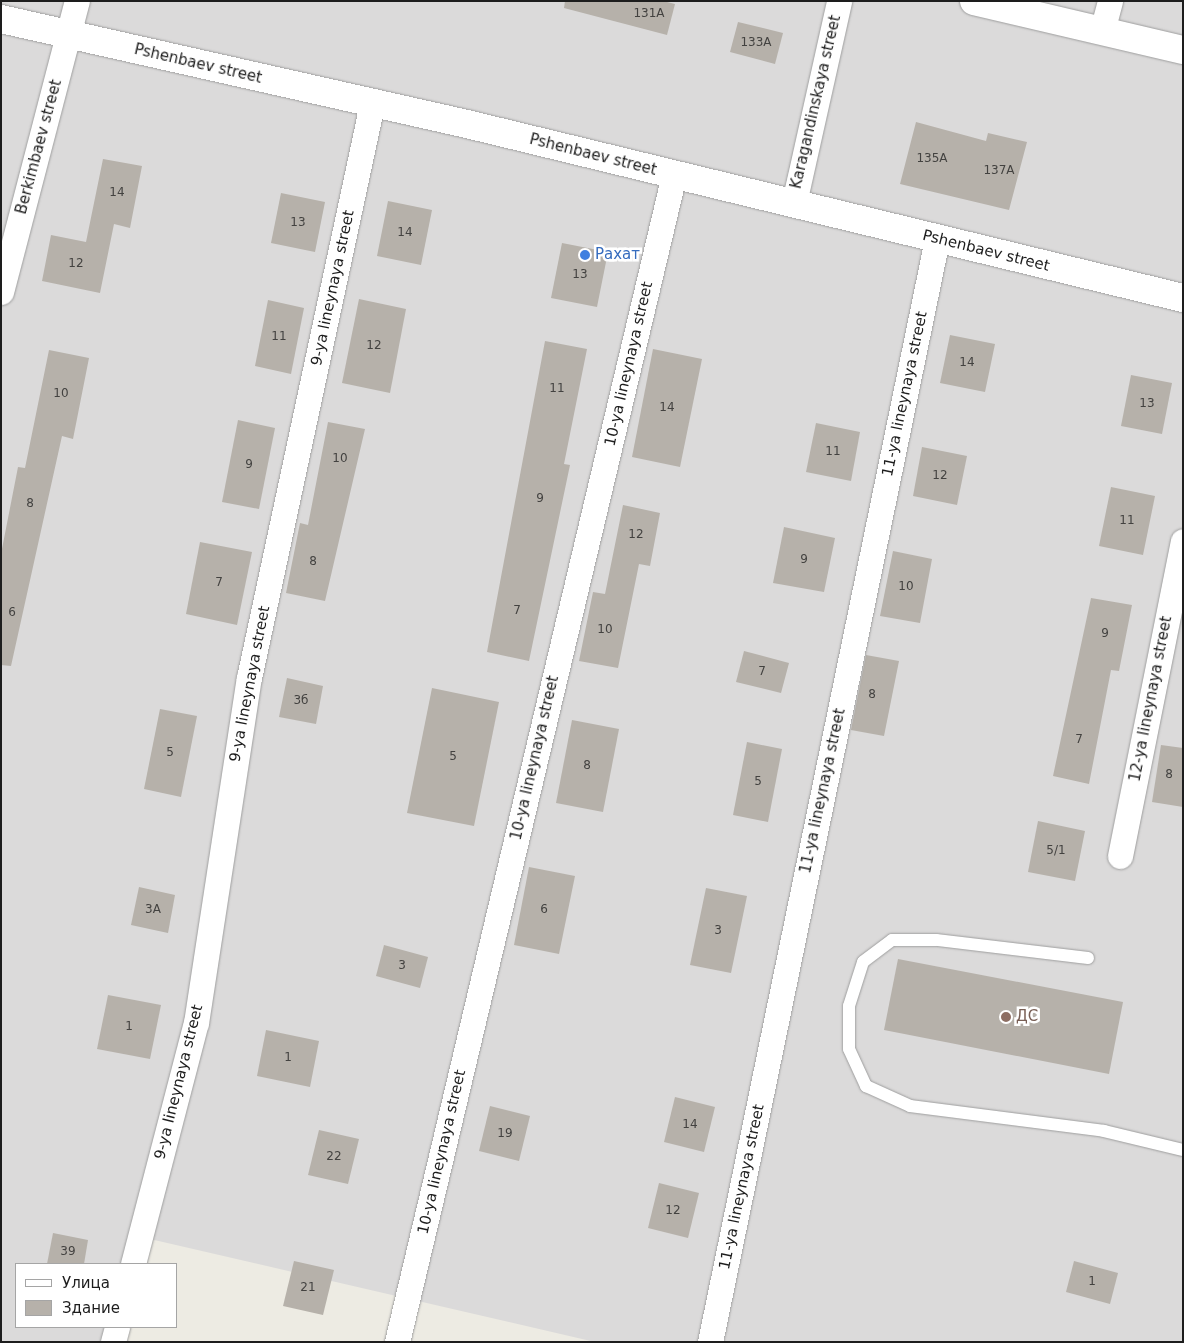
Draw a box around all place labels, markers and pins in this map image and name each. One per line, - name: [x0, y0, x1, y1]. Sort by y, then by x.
- place label: Рахат: [595, 246, 640, 264]
- marker: Рахат: [579, 249, 591, 261]
- place label: ДС: [1016, 1008, 1038, 1026]
- marker: ДС: [1000, 1011, 1012, 1023]

